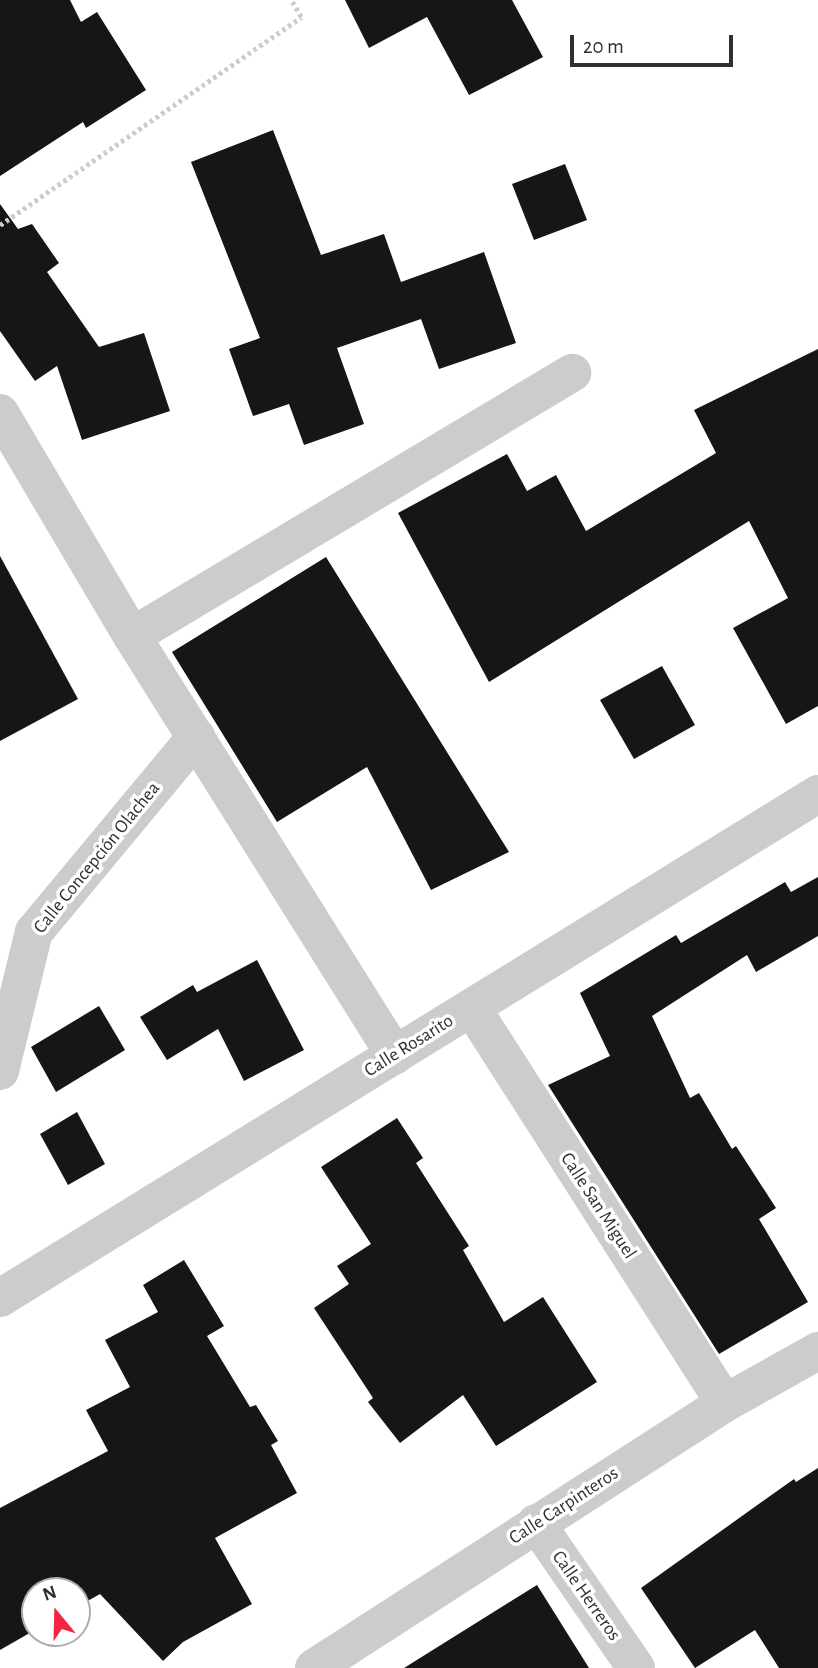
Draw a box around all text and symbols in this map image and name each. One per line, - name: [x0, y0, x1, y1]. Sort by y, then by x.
- scale bar: [573, 21, 736, 65]
- text: 20 m: [583, 36, 624, 57]
- street label: Calle Concepción Olachea: [29, 778, 165, 938]
- street label: Calle Rosarito: [360, 1010, 458, 1082]
- street label: Calle San Miguel: [555, 1149, 641, 1263]
- street label: Calle Carpinteros: [505, 1462, 623, 1550]
- street label: Calle Herreros: [547, 1547, 625, 1645]
- north arrow: [21, 1577, 91, 1647]
- text: N: [40, 1582, 59, 1605]

